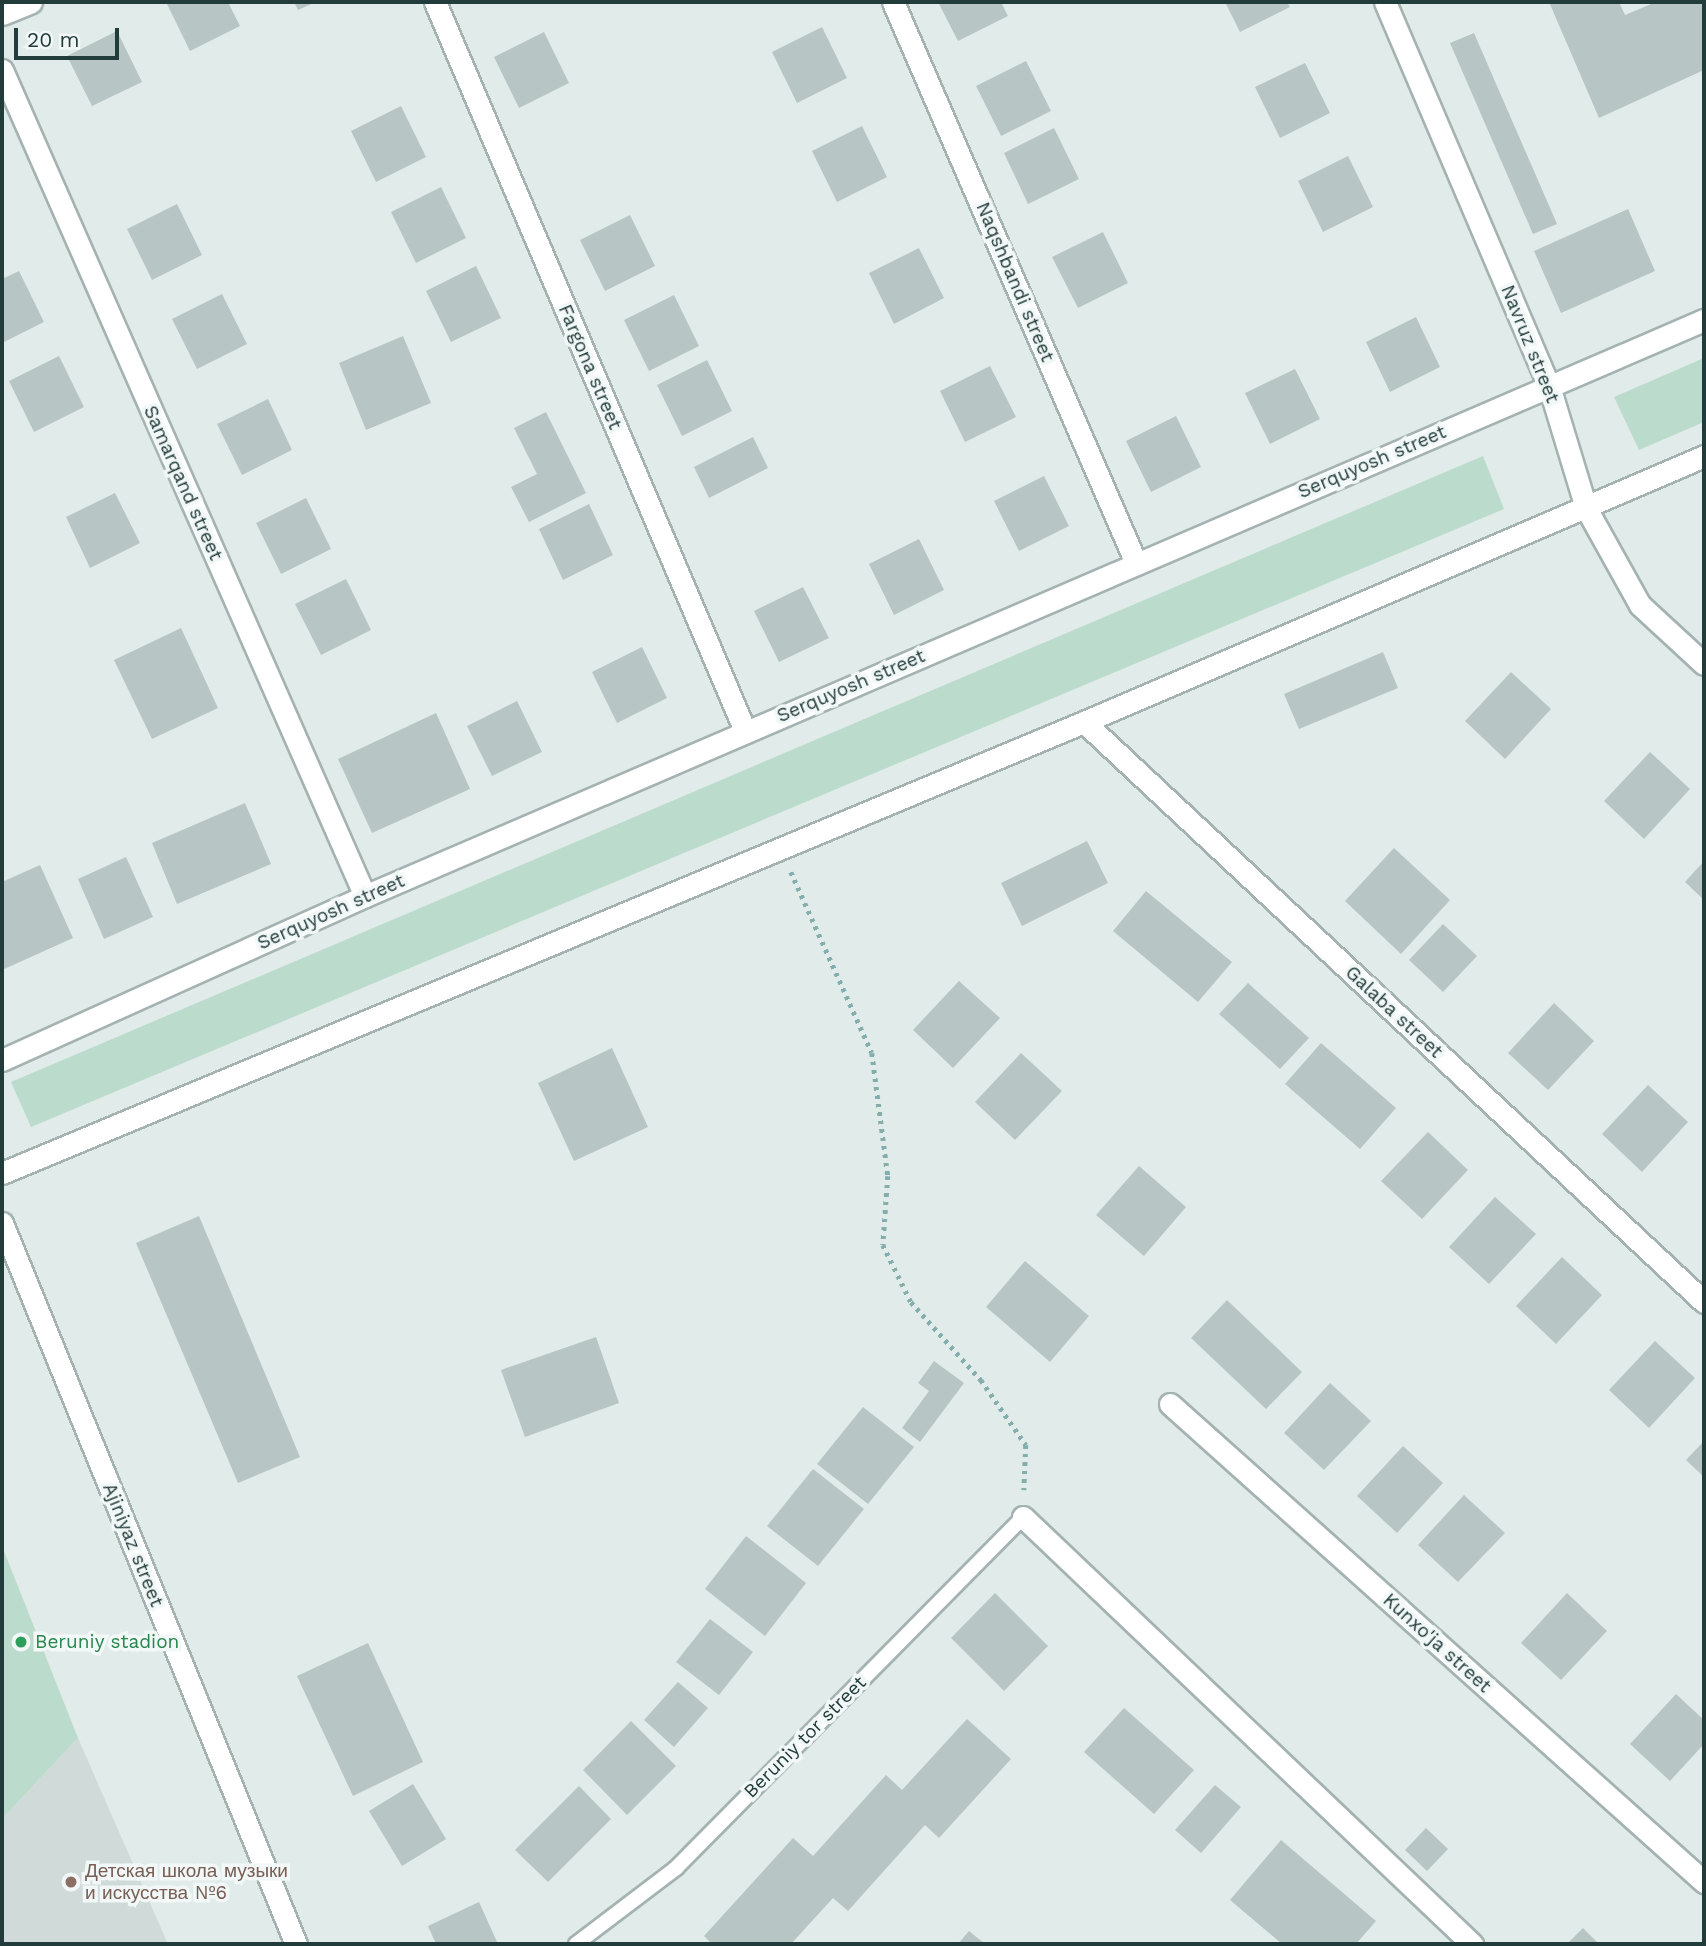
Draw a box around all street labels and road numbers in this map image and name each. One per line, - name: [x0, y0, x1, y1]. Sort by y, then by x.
- street label: Naqshbandi street: [971, 199, 1059, 365]
- street label: Navruz street: [1496, 282, 1564, 406]
- street label: Fargona street: [553, 301, 627, 433]
- street label: Samarqand street: [139, 402, 227, 564]
- street label: Serquyosh street: [1295, 421, 1449, 503]
- street label: Serquyosh street: [774, 645, 928, 727]
- street label: Serquyosh street: [254, 869, 408, 955]
- street label: Galaba street: [1340, 961, 1448, 1063]
- street label: Ajiniyaz street: [98, 1480, 168, 1610]
- street label: Kunxo'ja street: [1378, 1588, 1496, 1698]
- street label: Beruniy tor street: [739, 1671, 871, 1803]

